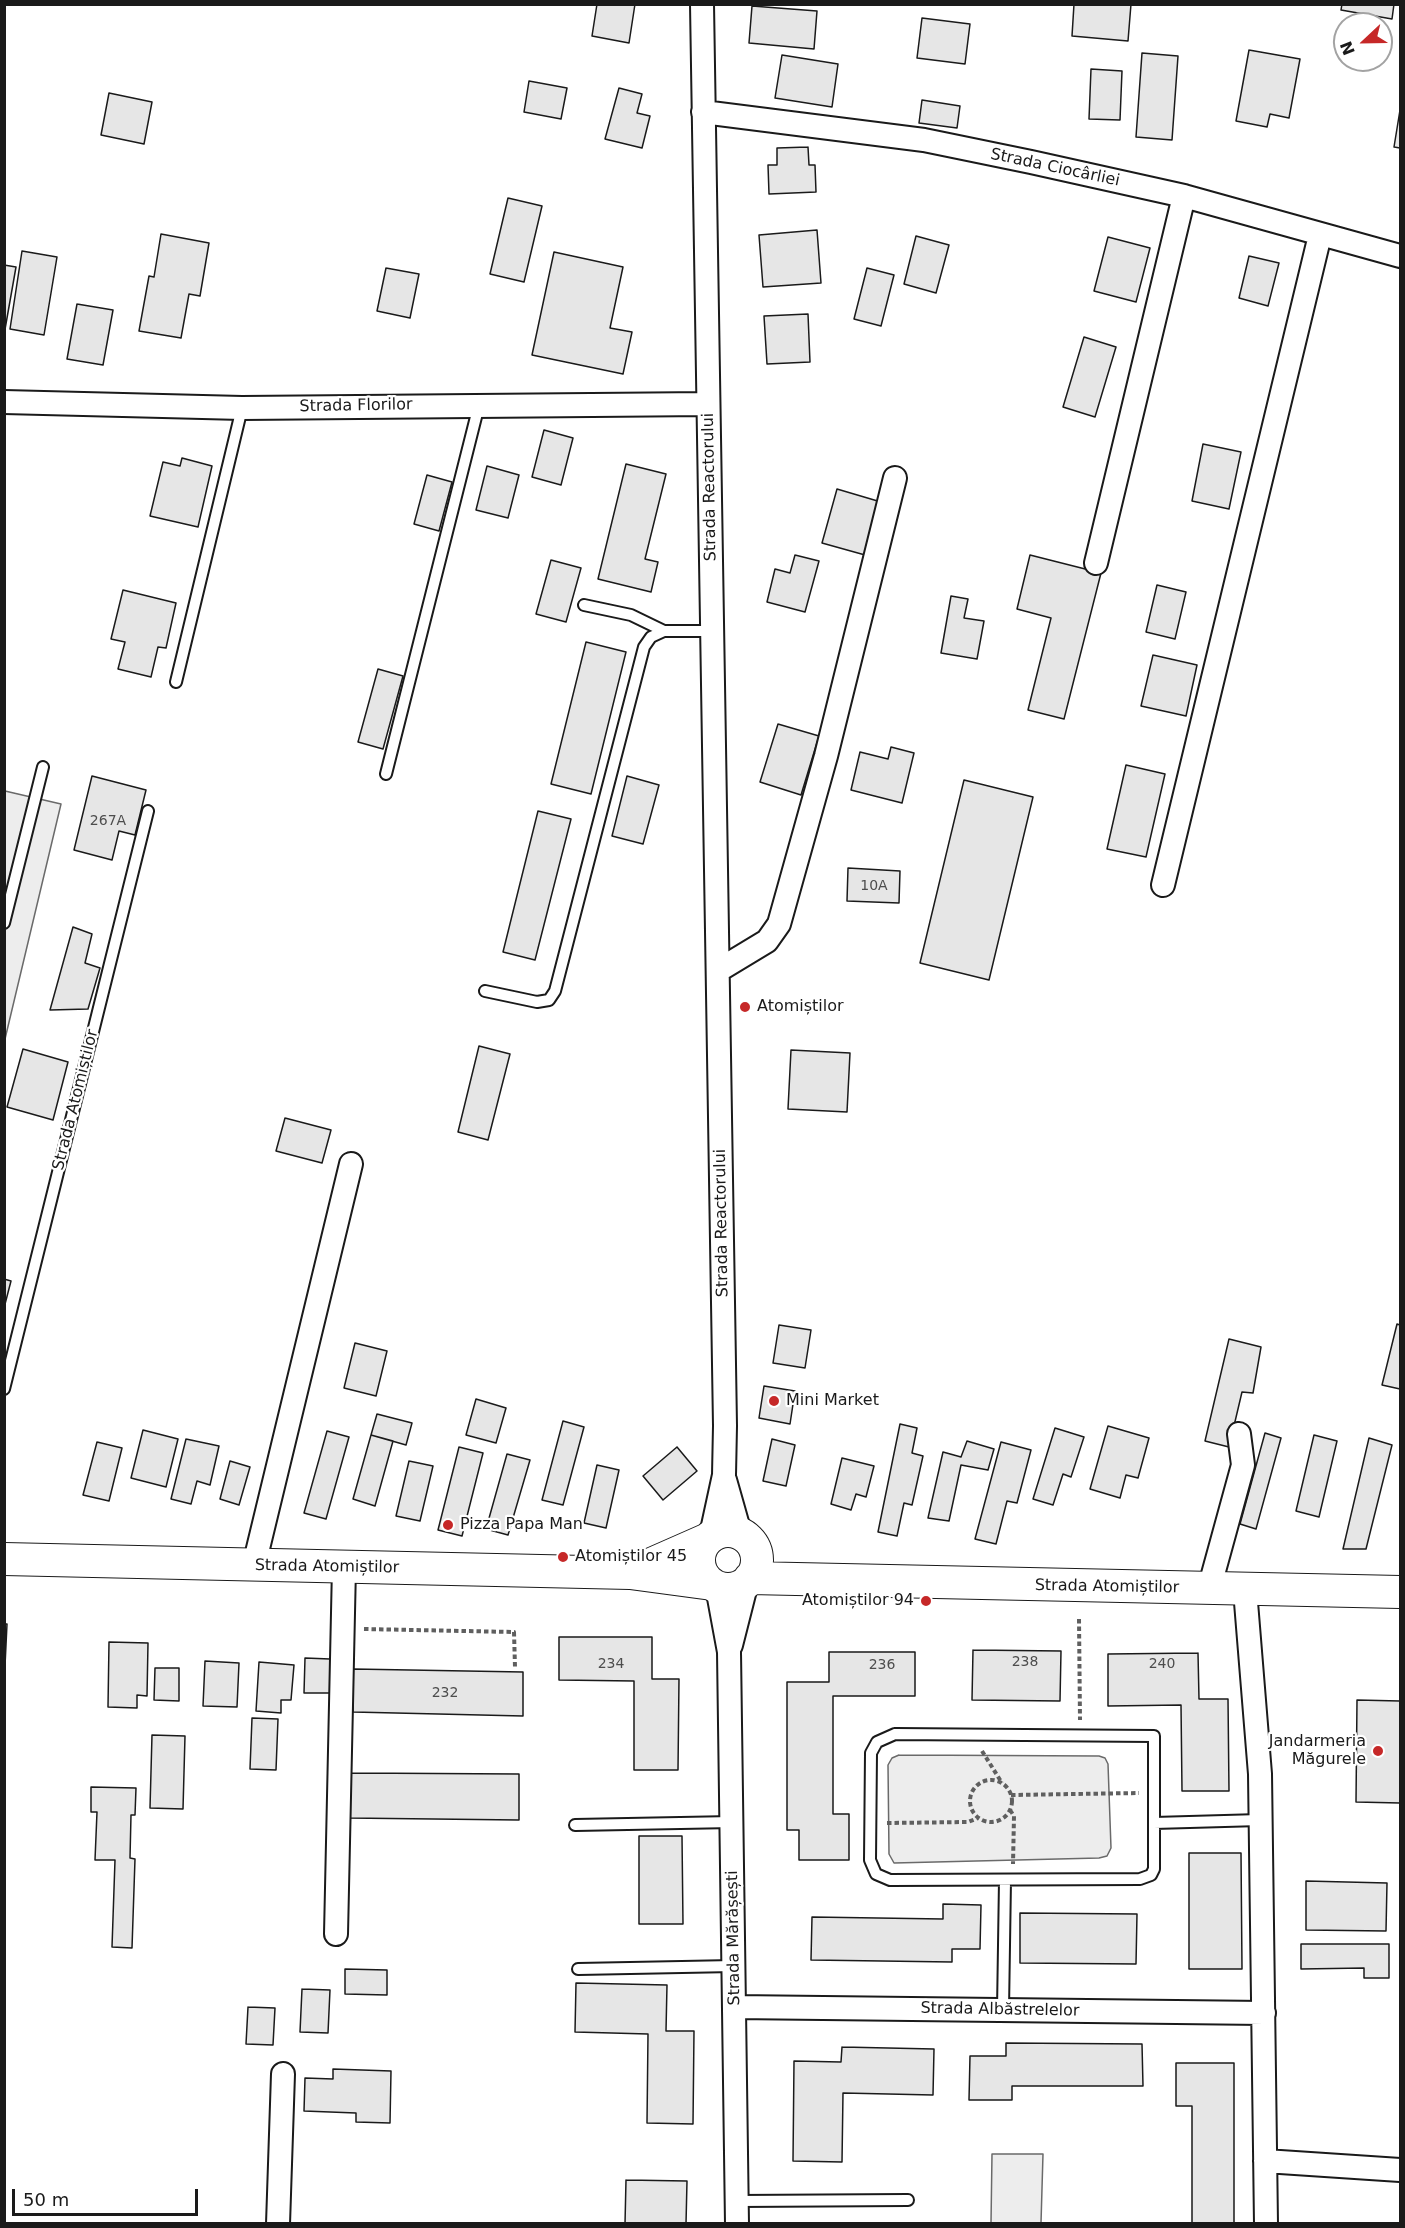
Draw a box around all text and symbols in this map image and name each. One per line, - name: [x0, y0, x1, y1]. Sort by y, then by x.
- north arrow: [1333, 12, 1393, 72]
- text: N: [1336, 38, 1359, 58]
- street label: Strada Ciocârliei: [989, 145, 1121, 191]
- street label: Strada Florilor: [299, 395, 413, 417]
- street label: Strada Reactorului: [699, 413, 721, 561]
- house number: 267A: [90, 813, 126, 829]
- house number: 10A: [860, 878, 888, 894]
- place label: Atomiștilor: [757, 997, 844, 1017]
- marker: Atomiștilor: [738, 1000, 752, 1014]
- street label: Strada Atomiștilor: [49, 1028, 103, 1172]
- street label: Strada Reactorului: [711, 1149, 733, 1297]
- place label: Mini Market: [786, 1391, 879, 1411]
- marker: Mini Market: [767, 1394, 781, 1408]
- place label: Pizza Papa Man: [460, 1515, 583, 1535]
- marker: Pizza Papa Man: [441, 1518, 455, 1532]
- place label: Atomiștilor 45: [575, 1547, 687, 1567]
- marker: Atomiștilor 45: [556, 1550, 570, 1564]
- street label: Strada Atomiștilor: [255, 1556, 399, 1578]
- street label: Strada Atomiștilor: [1035, 1576, 1179, 1598]
- place label: Atomiștilor 94: [802, 1591, 914, 1611]
- marker: Atomiștilor 94: [919, 1594, 933, 1608]
- house number: 238: [1012, 1654, 1038, 1670]
- house number: 234: [598, 1656, 624, 1672]
- house number: 240: [1149, 1656, 1175, 1672]
- house number: 236: [869, 1657, 895, 1673]
- house number: 232: [432, 1685, 458, 1701]
- place label: Jandarmeria Măgurele: [1269, 1732, 1366, 1770]
- marker: Jandarmeria Măgurele: [1371, 1744, 1385, 1758]
- street label: Strada Mărășești: [723, 1870, 745, 2006]
- street label: Strada Albăstrelelor: [920, 1999, 1080, 2021]
- scale bar: [15, 2177, 201, 2215]
- text: 50 m: [23, 2189, 69, 2210]

